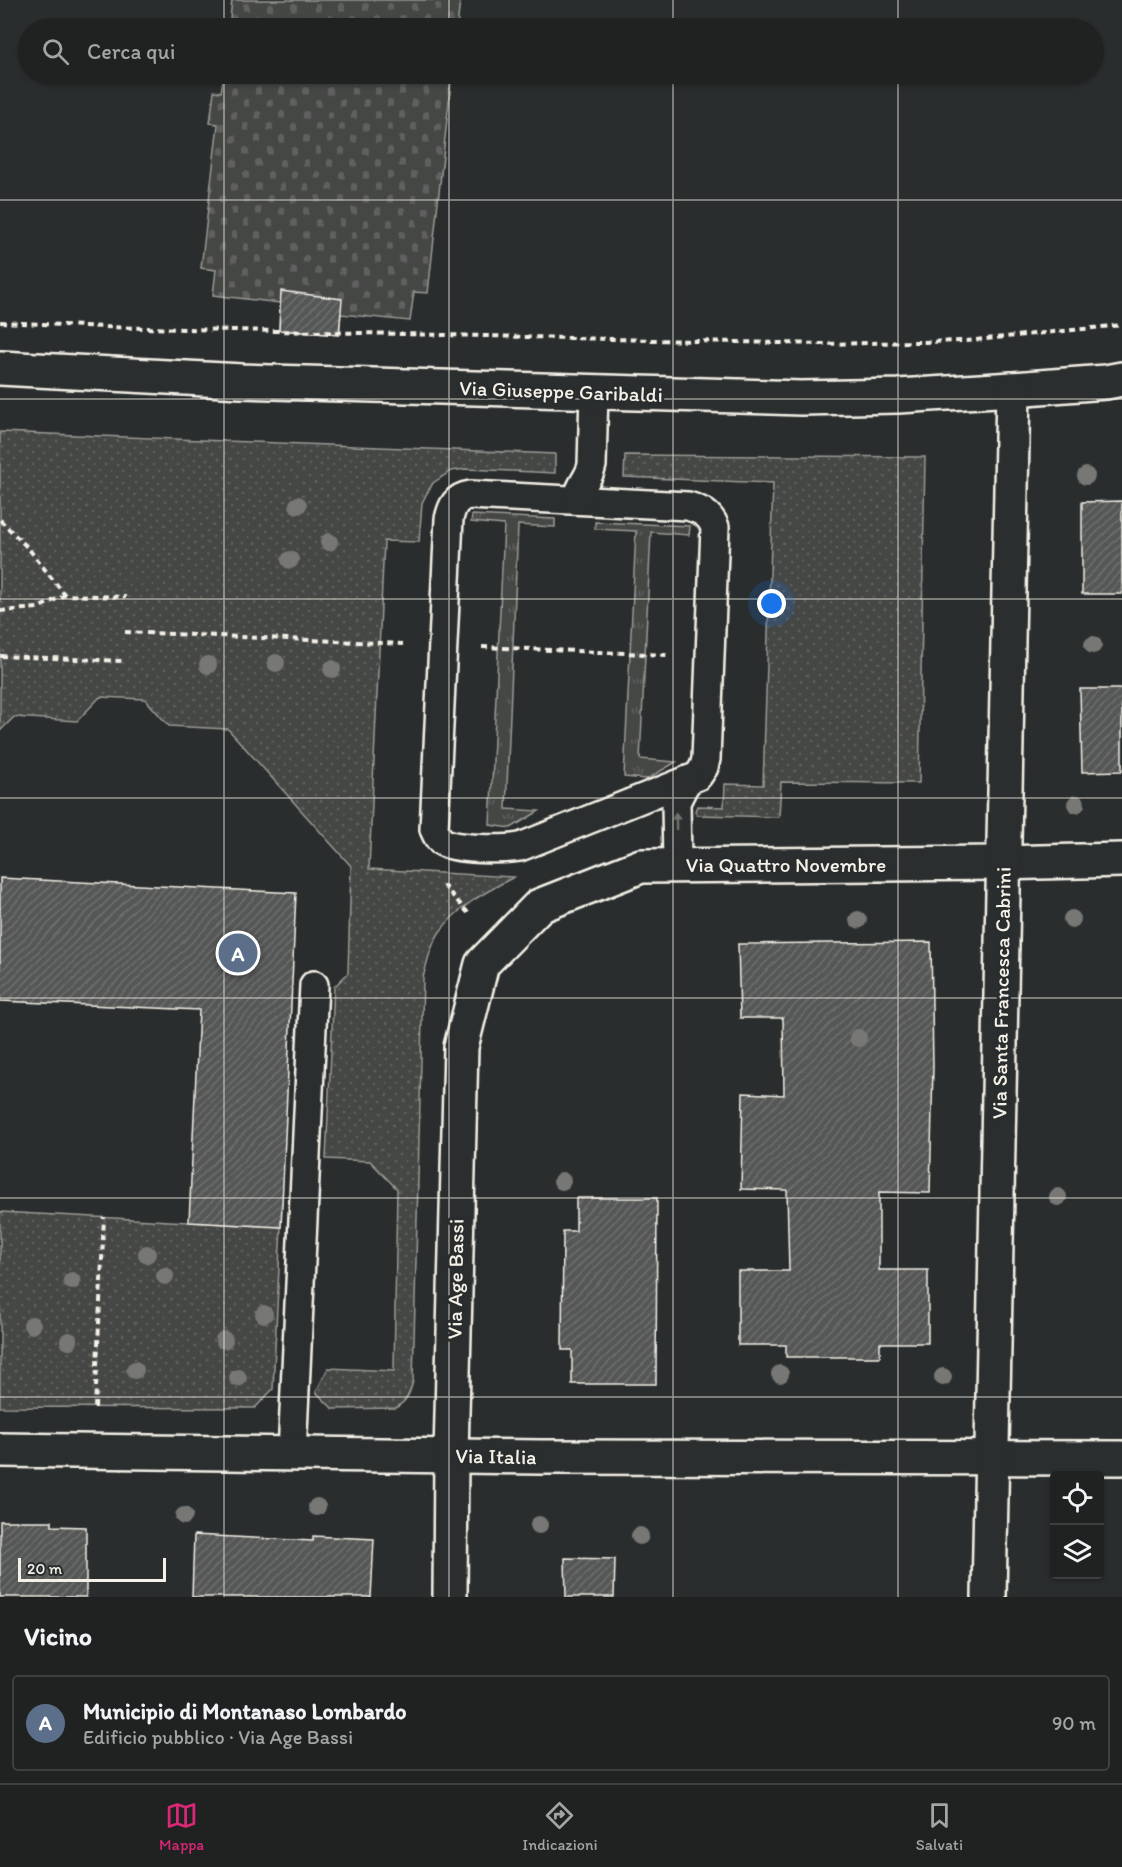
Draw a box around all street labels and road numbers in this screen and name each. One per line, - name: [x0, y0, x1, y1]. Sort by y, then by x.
- street label: Via Giuseppe Garibaldi: [459, 375, 663, 407]
- street label: Via Quattro Novembre: [686, 852, 886, 877]
- street label: Via Santa Francesca Cabrini: [986, 867, 1016, 1119]
- street label: Via Age Bassi: [441, 1219, 469, 1339]
- street label: Via Italia: [455, 1443, 537, 1469]

